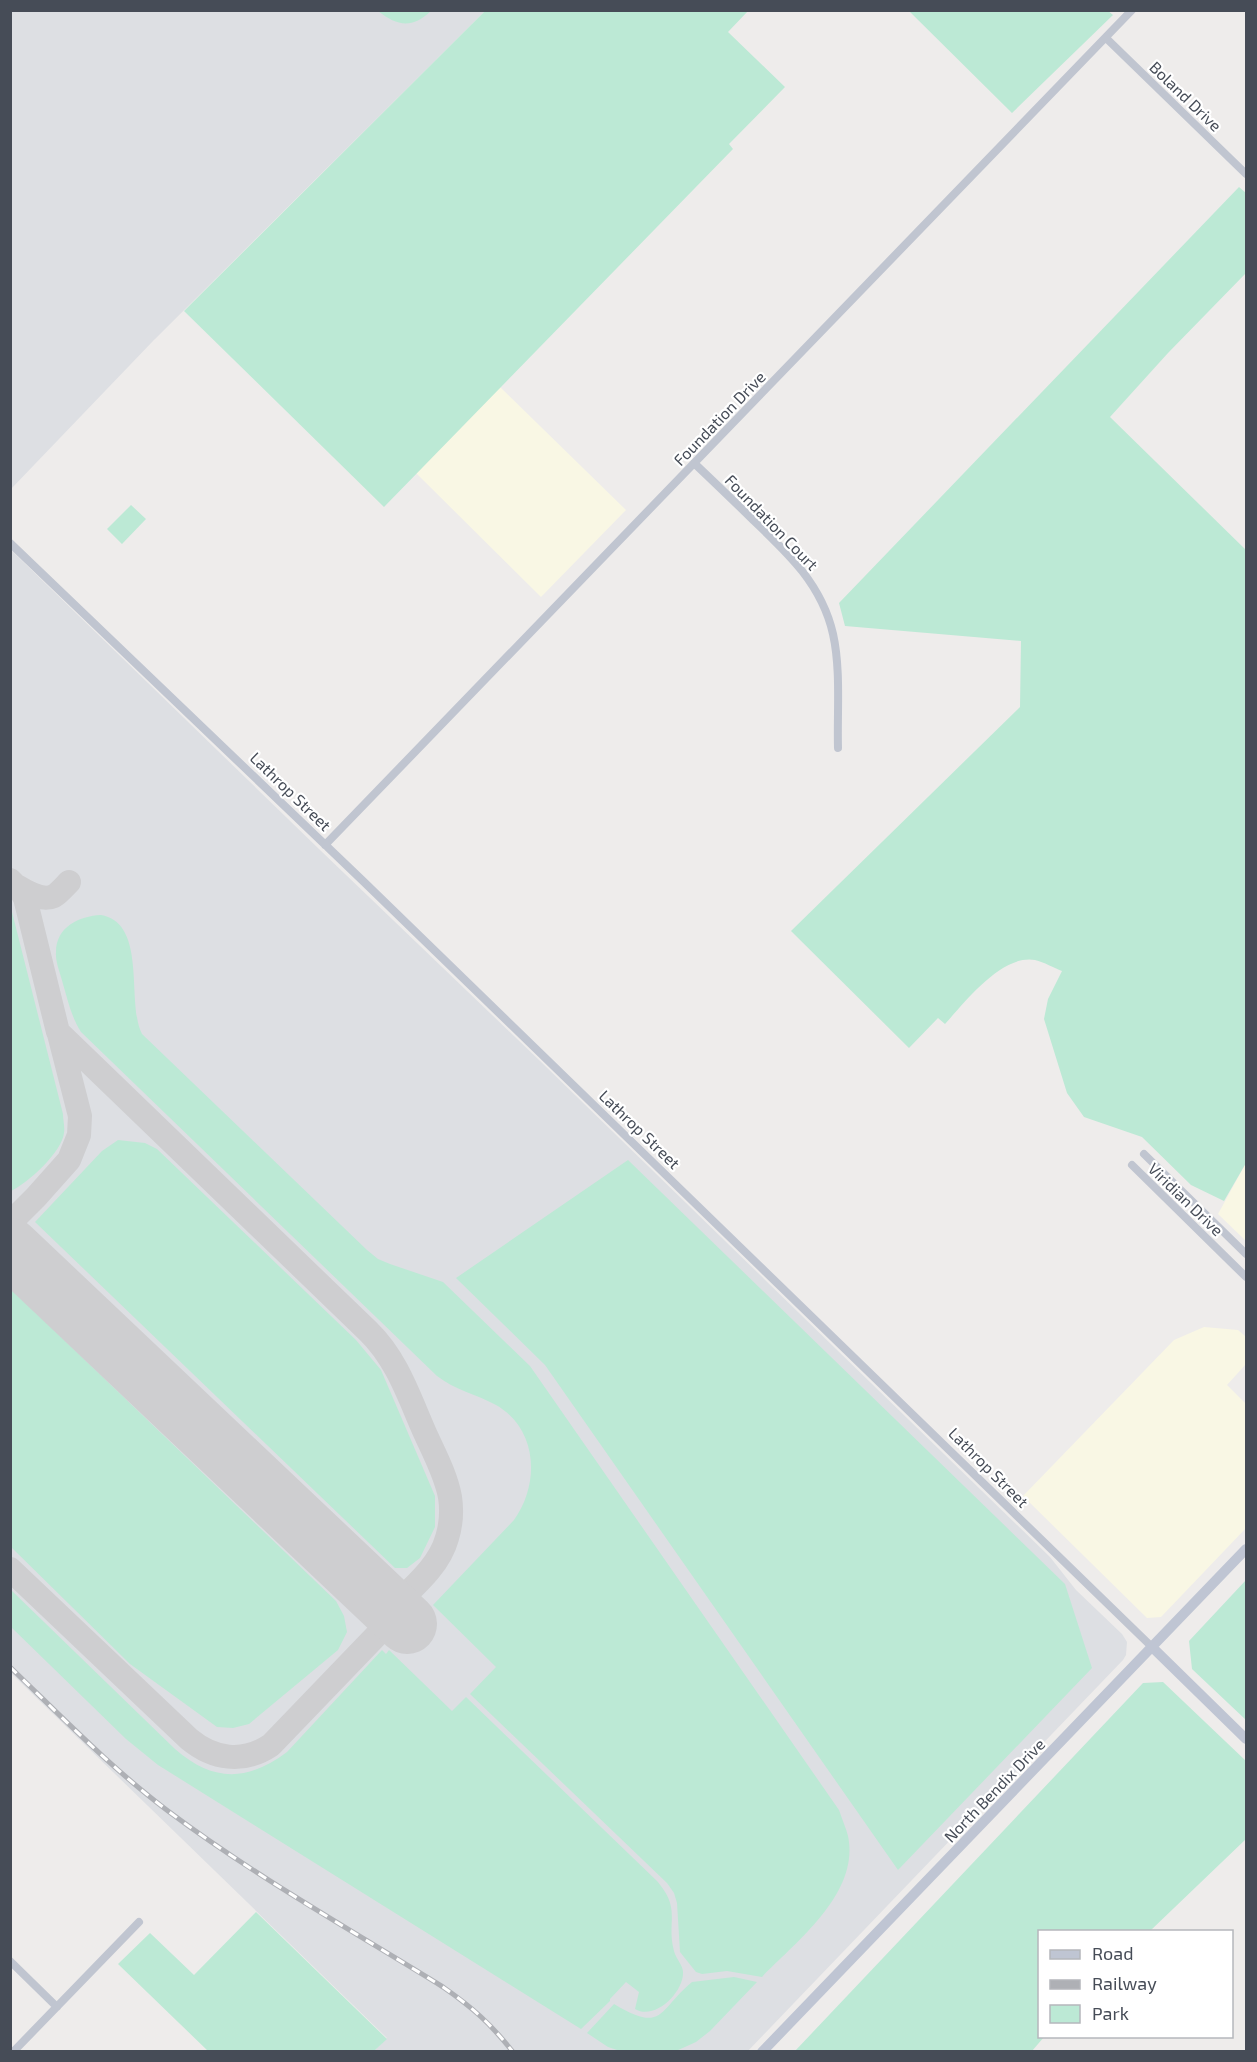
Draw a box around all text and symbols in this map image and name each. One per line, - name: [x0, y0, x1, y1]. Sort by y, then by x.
- street label: Boland Drive: [1146, 57, 1226, 135]
- street label: Foundation Drive: [669, 367, 769, 469]
- street label: Foundation Court: [722, 470, 822, 574]
- street label: Lathrop Street: [247, 748, 335, 834]
- street label: Lathrop Street: [596, 1086, 684, 1172]
- street label: Viridian Drive: [1145, 1159, 1227, 1239]
- street label: Lathrop Street: [945, 1423, 1033, 1511]
- street label: North Bendix Drive: [940, 1734, 1048, 1846]
- legend: [1038, 1930, 1233, 2038]
- text: Road: [1092, 1942, 1133, 1964]
- text: Railway: [1092, 1972, 1157, 1994]
- text: Park: [1092, 2002, 1129, 2024]

